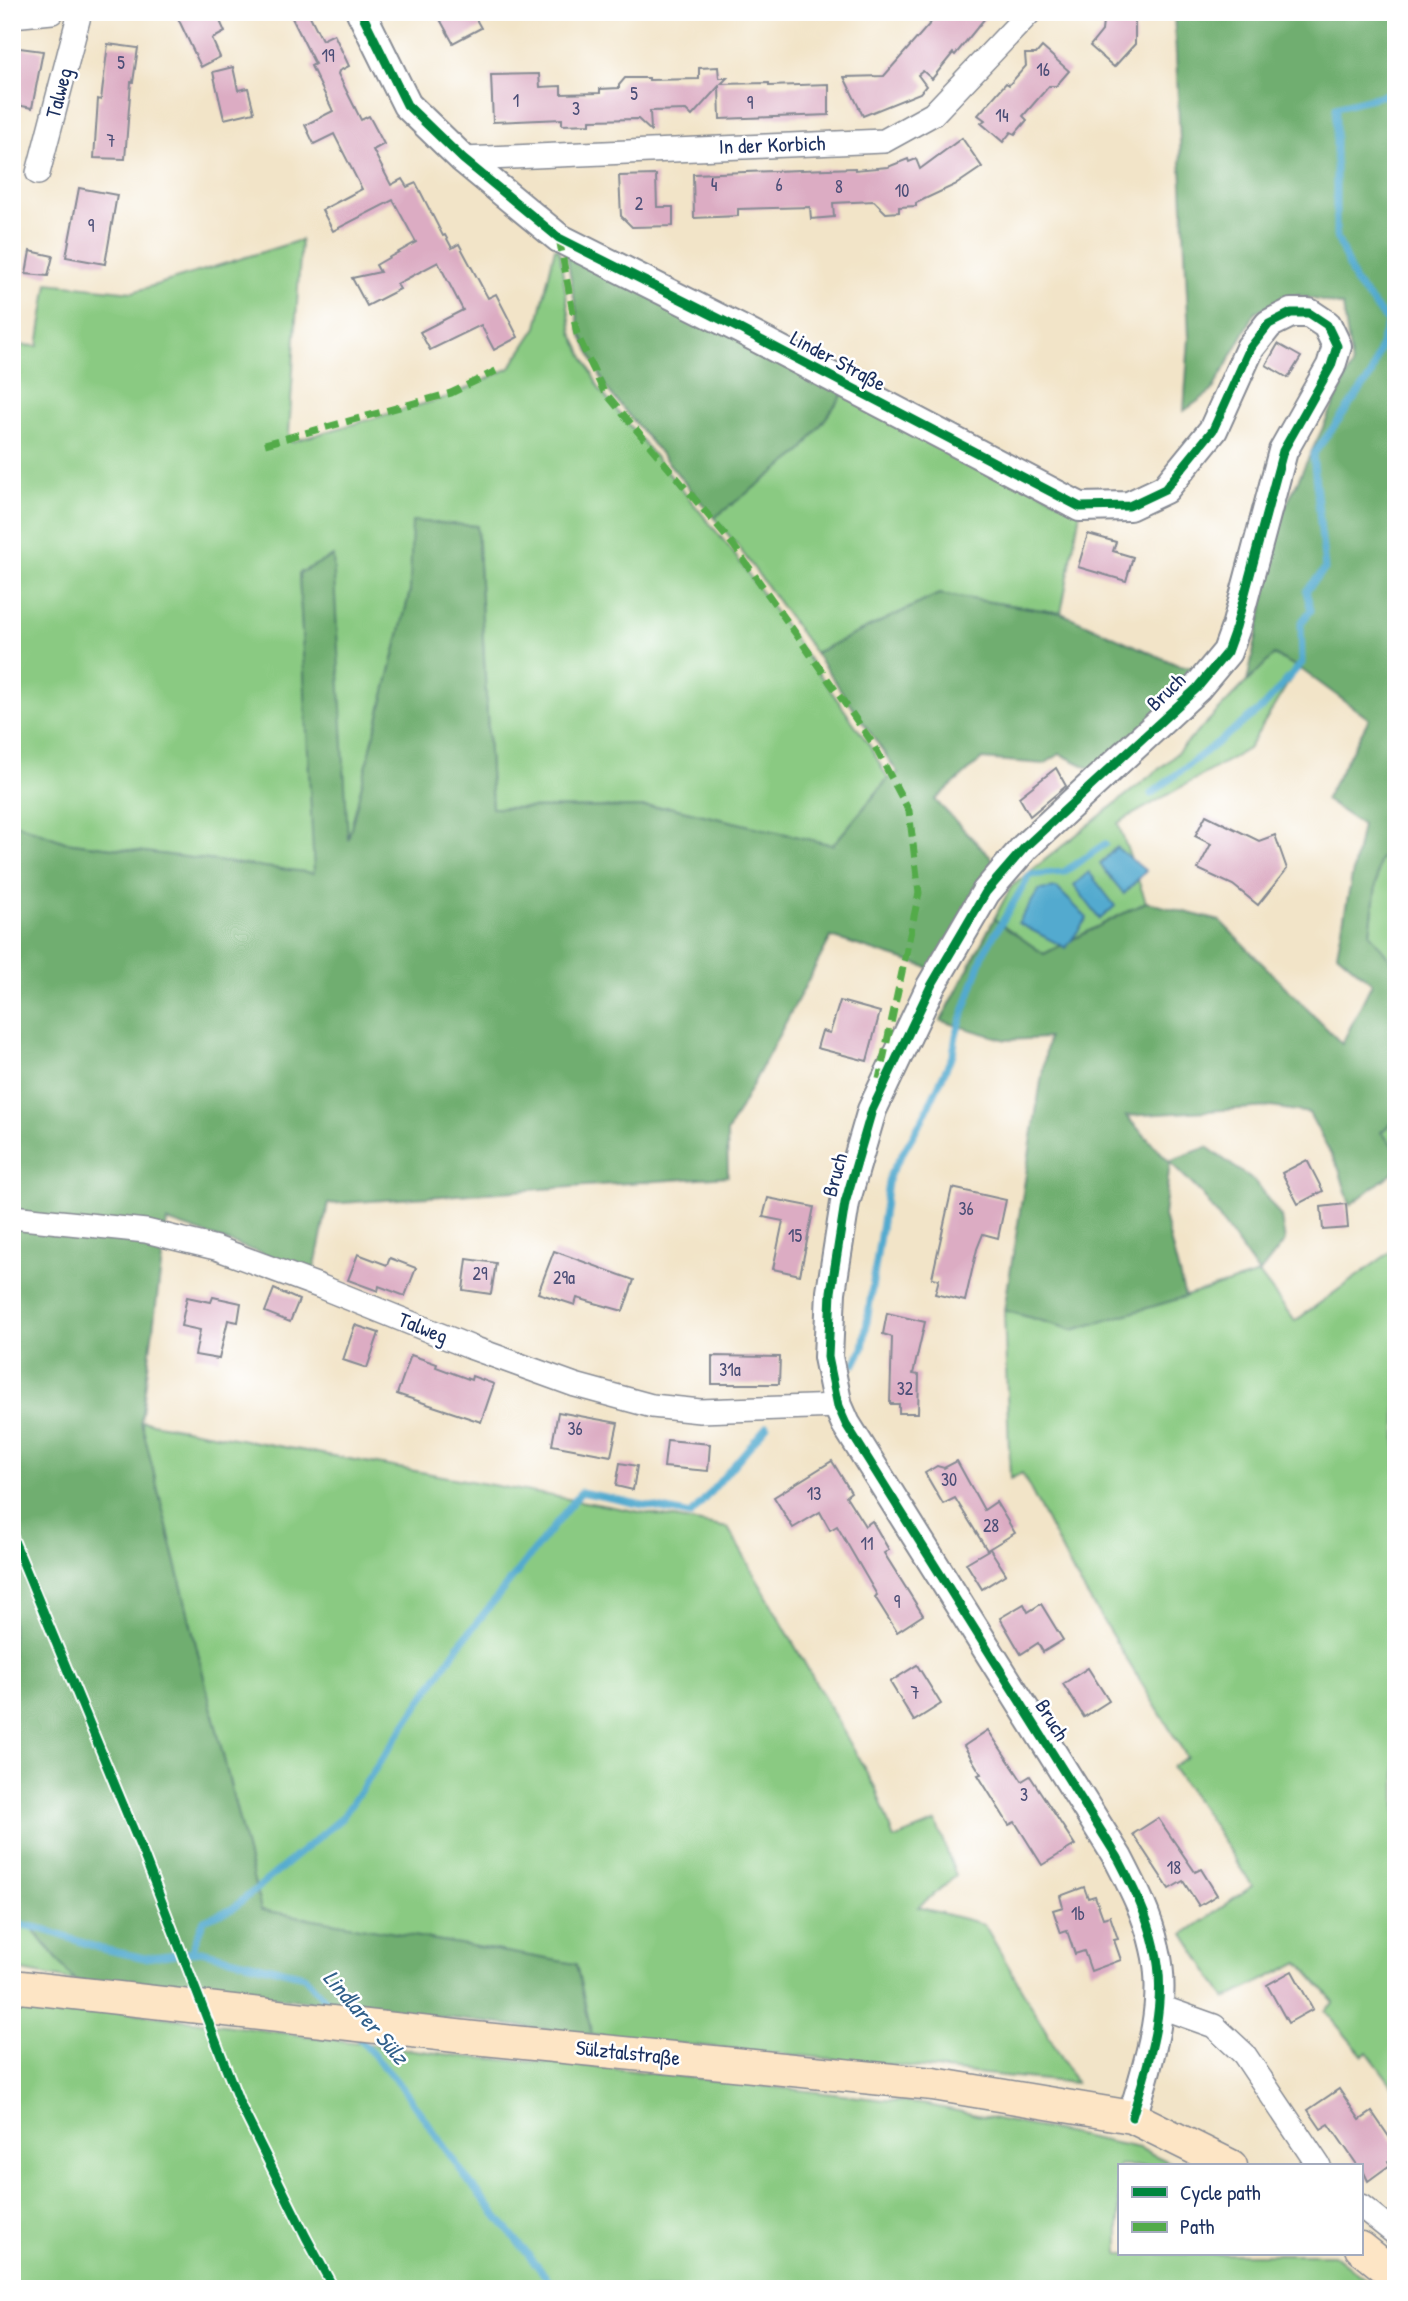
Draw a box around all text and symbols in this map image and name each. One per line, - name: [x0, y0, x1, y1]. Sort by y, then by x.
- house number: 19: [321, 43, 335, 68]
- house number: 5: [117, 50, 125, 75]
- house number: 16: [1036, 57, 1050, 82]
- street label: Talweg: [38, 64, 79, 121]
- house number: 5: [630, 81, 638, 106]
- house number: 1: [513, 88, 519, 113]
- house number: 9: [747, 90, 754, 115]
- house number: 3: [572, 96, 580, 121]
- house number: 14: [995, 103, 1009, 128]
- house number: 7: [107, 128, 116, 153]
- street label: In der Korbich: [718, 128, 826, 161]
- house number: 4: [711, 172, 718, 197]
- house number: 6: [775, 172, 783, 197]
- house number: 8: [835, 174, 843, 199]
- house number: 10: [895, 178, 909, 203]
- house number: 2: [635, 191, 644, 216]
- house number: 9: [88, 213, 95, 238]
- street label: Linder Straße: [785, 323, 891, 398]
- street label: Bruch: [1140, 666, 1192, 717]
- street label: Bruch: [815, 1150, 854, 1200]
- house number: 36: [958, 1196, 974, 1221]
- house number: 15: [788, 1223, 802, 1248]
- house number: 29: [472, 1261, 488, 1286]
- house number: 29a: [553, 1265, 575, 1290]
- street label: Talweg: [394, 1305, 452, 1351]
- house number: 31a: [719, 1357, 741, 1382]
- house number: 32: [897, 1376, 914, 1401]
- house number: 36: [567, 1416, 583, 1441]
- house number: 30: [941, 1467, 957, 1492]
- house number: 13: [807, 1481, 821, 1506]
- house number: 28: [983, 1513, 999, 1538]
- house number: 11: [860, 1531, 874, 1556]
- house number: 9: [894, 1589, 901, 1614]
- house number: 7: [911, 1680, 920, 1705]
- street label: Bruch: [1028, 1693, 1076, 1746]
- house number: 3: [1020, 1782, 1028, 1807]
- house number: 18: [1167, 1855, 1181, 1880]
- house number: 1b: [1071, 1901, 1085, 1926]
- water label: Lindlarer Sülz: [317, 1963, 418, 2072]
- street label: Sülztalstraße: [574, 2033, 682, 2072]
- legend: [1118, 2164, 1362, 2256]
- text: Cycle path: [1180, 2178, 1261, 2207]
- text: Path: [1180, 2212, 1215, 2241]

